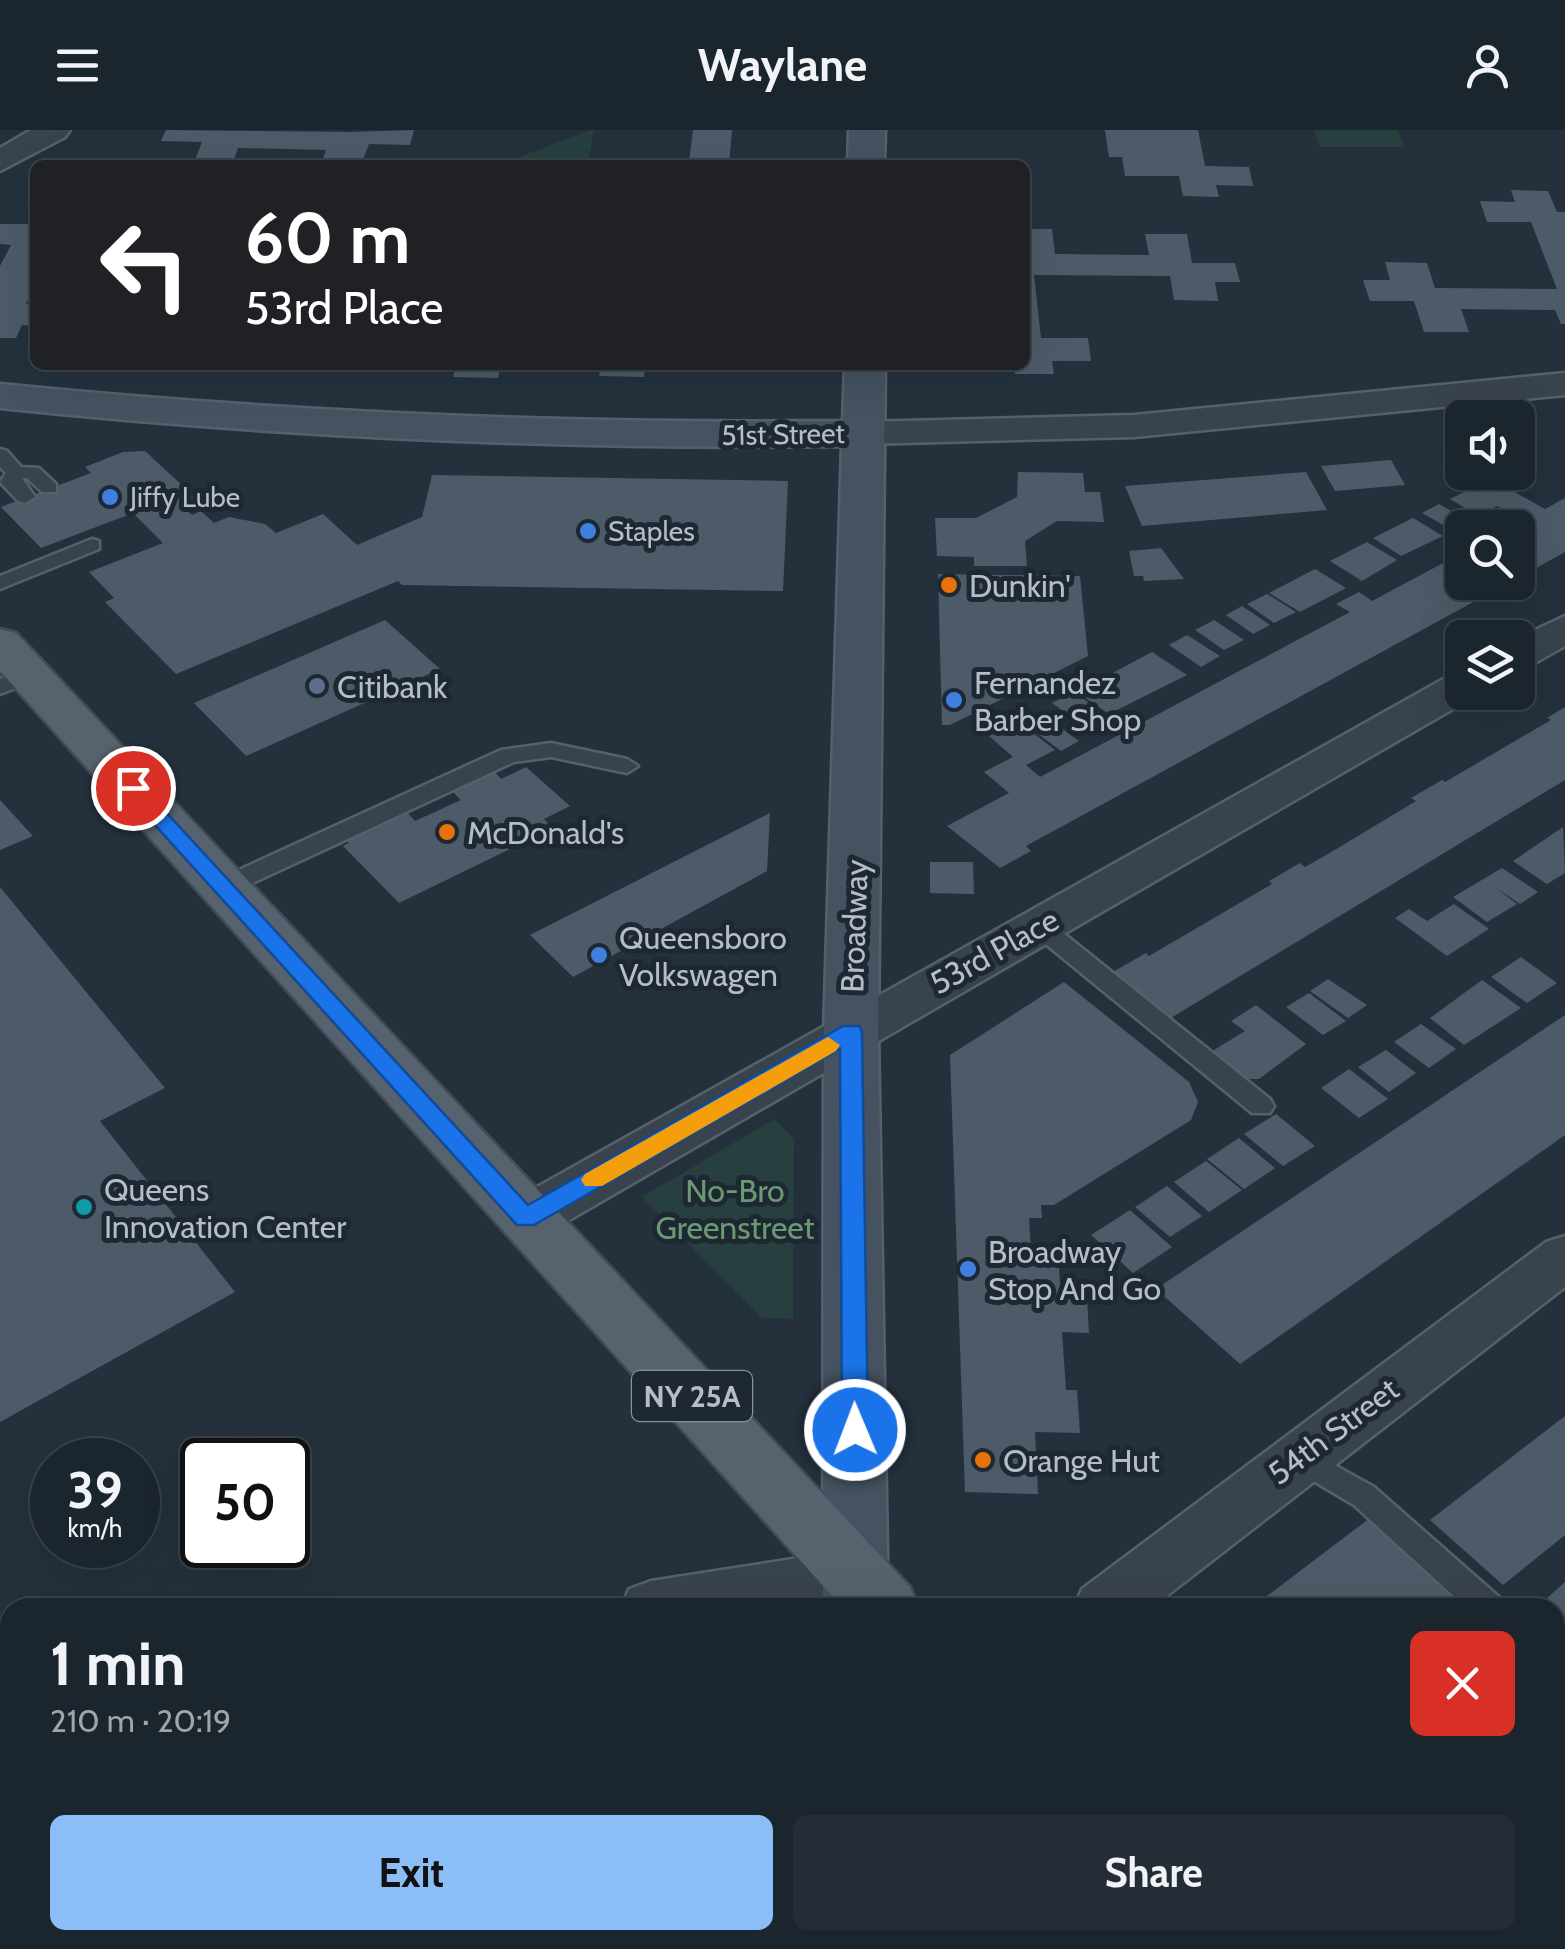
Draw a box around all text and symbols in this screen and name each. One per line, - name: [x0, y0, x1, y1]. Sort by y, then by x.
- icon: menu: [50, 38, 105, 93]
- text: Waylane: [698, 38, 867, 92]
- icon: person: [1460, 38, 1515, 93]
- text: 60 m: [245, 195, 410, 281]
- icon: left: [80, 200, 210, 330]
- text: 53rd Place: [245, 281, 443, 335]
- map controls: [1445, 400, 1535, 710]
- button: sound: [1445, 400, 1535, 490]
- street label: 51st Street: [721, 416, 845, 452]
- place label: Jiffy Lube: [129, 480, 240, 514]
- marker: Jiffy Lube: [99, 486, 121, 508]
- button: search: [1445, 510, 1535, 600]
- place label: Staples: [608, 514, 695, 548]
- marker: Staples: [577, 520, 599, 542]
- place label: Dunkin': [969, 566, 1071, 605]
- marker: Dunkin': [938, 574, 960, 596]
- button: layers: [1445, 620, 1535, 710]
- place label: Fernandez Barber Shop: [974, 663, 1141, 739]
- place label: Citibank: [337, 667, 448, 706]
- marker: Citibank: [306, 675, 328, 697]
- marker: Fernandez Barber Shop: [943, 689, 965, 711]
- pin: [91, 746, 176, 831]
- icon: arrive: [106, 761, 161, 816]
- place label: McDonald's: [467, 813, 624, 852]
- marker: McDonald's: [436, 821, 458, 843]
- street label: Broadway: [832, 859, 876, 993]
- street label: 53rd Place: [923, 900, 1065, 1002]
- place label: Queensboro Volkswagen: [619, 918, 787, 994]
- marker: Queensboro Volkswagen: [588, 944, 610, 966]
- place label: Queens Innovation Center: [104, 1170, 347, 1246]
- park label: No-Bro Greenstreet: [656, 1171, 815, 1247]
- marker: Queens Innovation Center: [73, 1196, 95, 1218]
- place label: Broadway Stop And Go: [988, 1232, 1161, 1308]
- marker: Broadway Stop And Go: [957, 1258, 979, 1280]
- street label: 54th Street: [1260, 1369, 1406, 1493]
- road number: NY 25A: [632, 1371, 752, 1421]
- position arrow: [803, 1378, 907, 1482]
- speed limit sign: 50: [180, 1438, 310, 1568]
- place label: Orange Hut: [1003, 1441, 1160, 1480]
- marker: Orange Hut: [972, 1449, 994, 1471]
- text: 39: [67, 1460, 123, 1521]
- text: km/h: [68, 1513, 122, 1543]
- text: 1 min: [50, 1627, 185, 1700]
- button: close: [1410, 1631, 1515, 1736]
- text: 210 m · 20:19: [50, 1701, 231, 1740]
- button: Exit: [50, 1815, 773, 1930]
- button: Share: [793, 1815, 1515, 1930]

